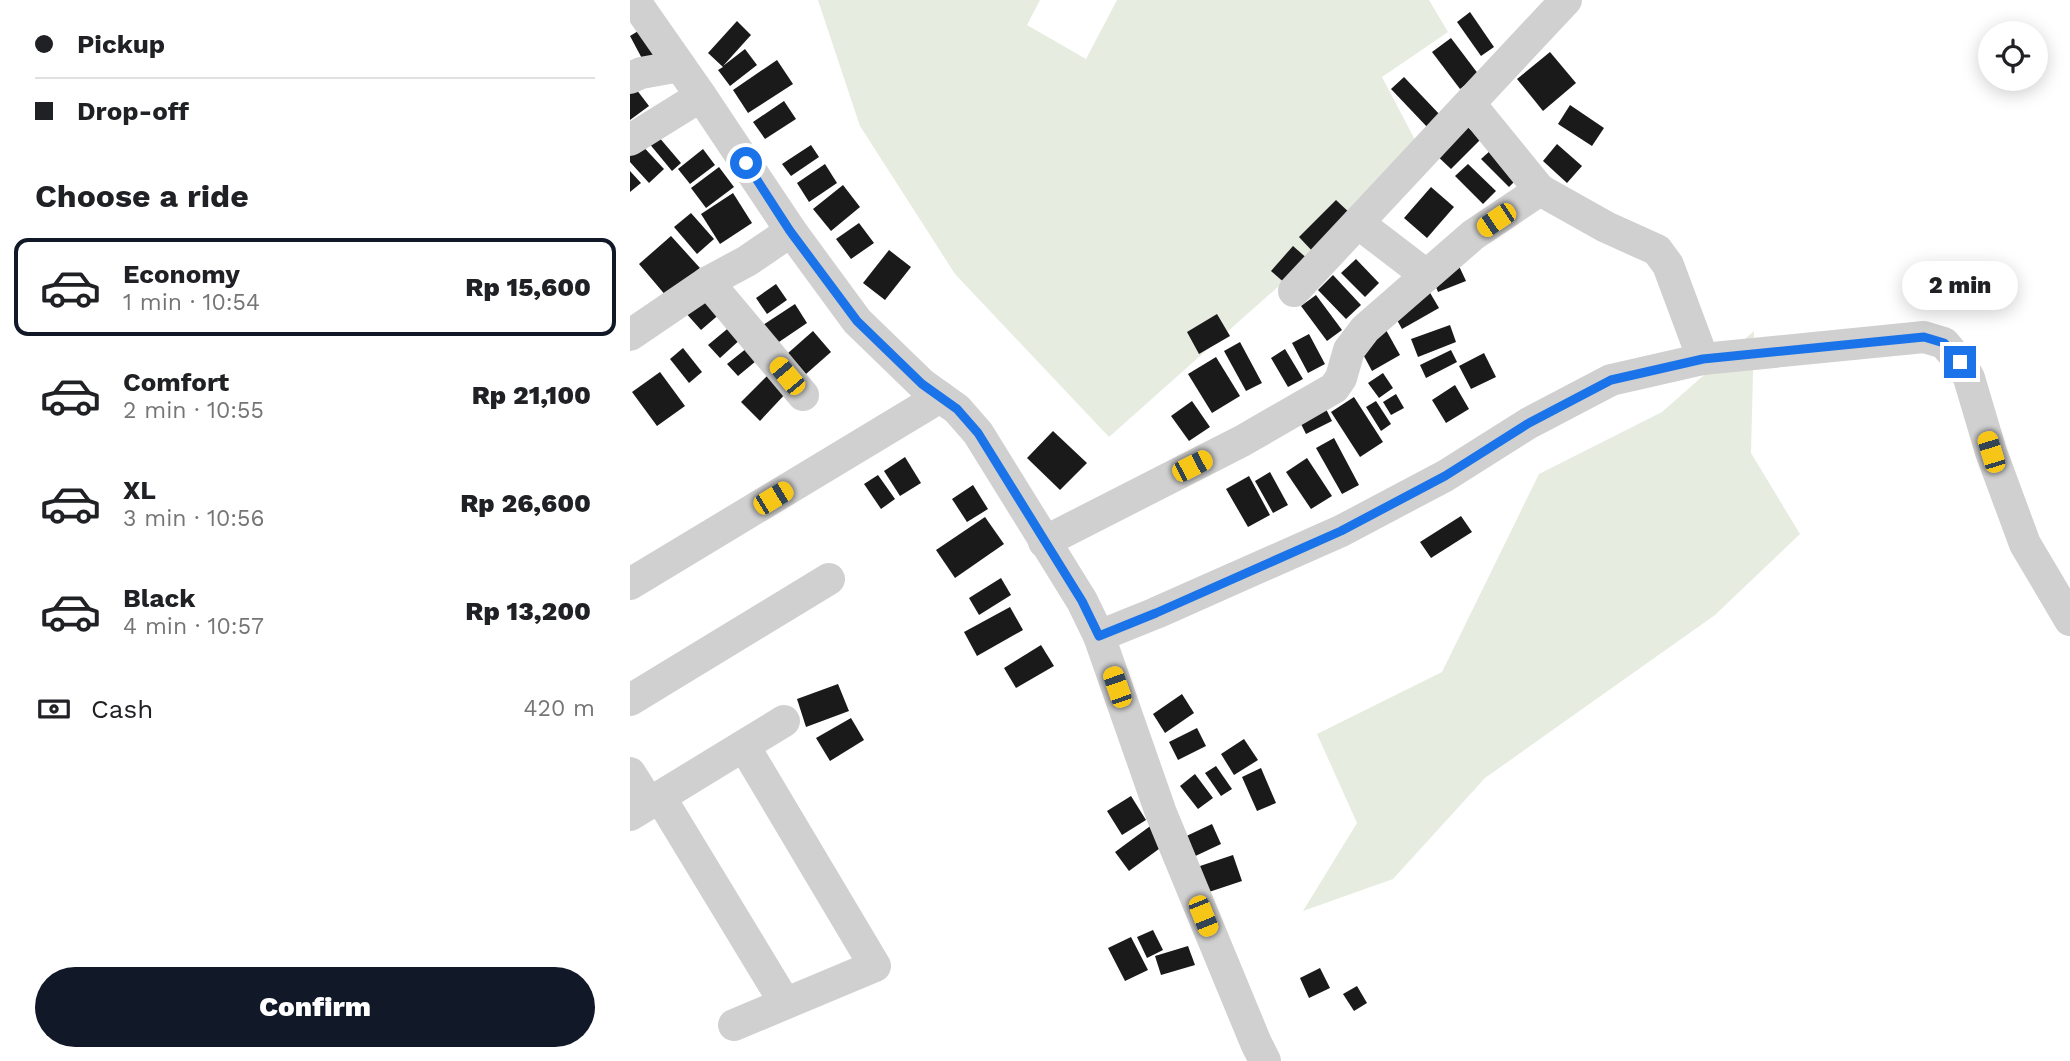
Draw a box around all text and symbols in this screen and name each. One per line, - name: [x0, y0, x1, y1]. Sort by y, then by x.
- map controls: [1978, 21, 2048, 91]
- button: locate: [1978, 21, 2048, 91]
- text: Pickup: [77, 29, 165, 59]
- text: Drop-off: [77, 96, 189, 126]
- route start: [730, 147, 762, 179]
- text: Choose a ride: [35, 177, 249, 215]
- car: [1473, 200, 1520, 240]
- icon: car: [39, 256, 102, 319]
- text: Economy: [123, 259, 240, 289]
- callout: 2 min: [1902, 260, 2018, 310]
- text: Rp 15,600: [465, 272, 591, 302]
- text: 2 min: [1929, 272, 1991, 299]
- text: 1 min · 10:54: [123, 289, 260, 316]
- route end: [1944, 346, 1976, 378]
- car: [766, 353, 809, 399]
- icon: car: [39, 364, 102, 427]
- text: Comfort: [123, 367, 229, 397]
- text: Rp 21,100: [472, 380, 591, 410]
- text: 2 min · 10:55: [123, 397, 264, 424]
- car: [1975, 429, 2008, 475]
- car: [1169, 447, 1216, 485]
- icon: car: [39, 472, 102, 535]
- text: XL: [123, 475, 156, 505]
- car: [750, 478, 797, 518]
- text: Rp 26,600: [460, 488, 591, 518]
- text: 3 min · 10:56: [123, 505, 264, 532]
- icon: car: [39, 580, 102, 643]
- text: Black: [123, 583, 195, 613]
- text: Rp 13,200: [465, 596, 591, 626]
- text: 4 min · 10:57: [123, 613, 264, 640]
- car: [1101, 664, 1134, 710]
- icon: cash: [35, 690, 73, 728]
- text: Cash: [91, 694, 153, 724]
- text: 420 m: [523, 695, 595, 722]
- car: [1186, 893, 1221, 939]
- button: Confirm: [35, 967, 595, 1047]

